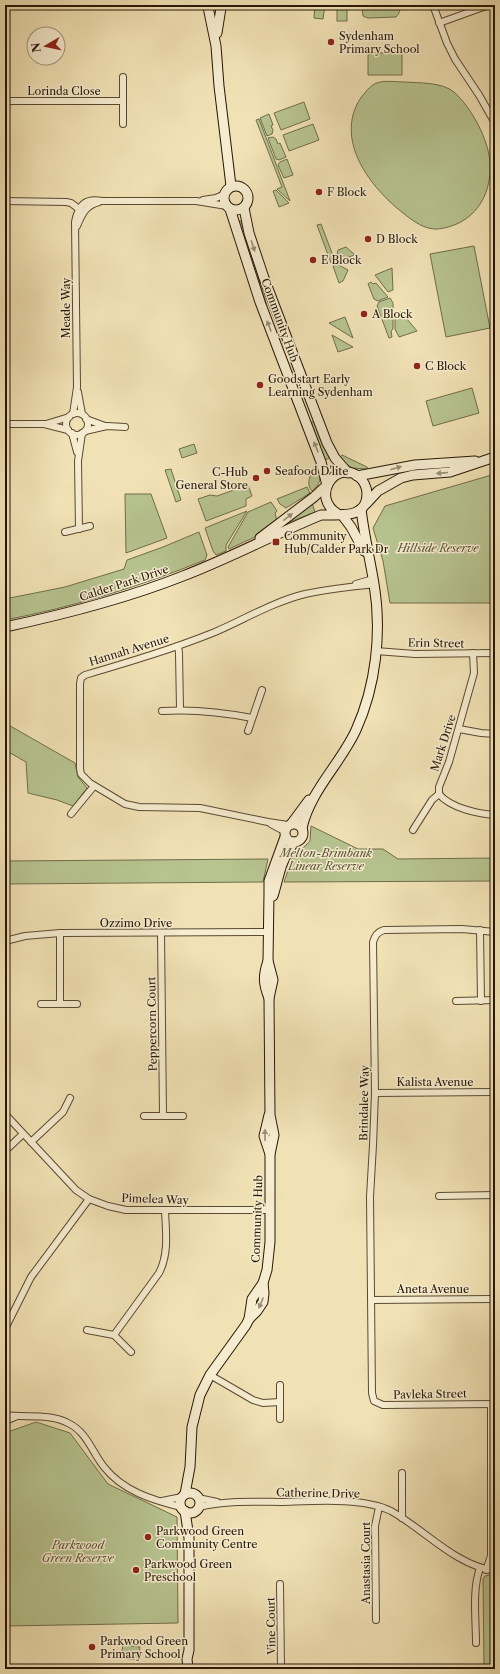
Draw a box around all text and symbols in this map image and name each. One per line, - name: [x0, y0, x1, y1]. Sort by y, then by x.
- north arrow: [26, 26, 66, 66]
- place label: Sydenham Primary School: [339, 29, 420, 56]
- marker: Sydenham Primary School: [326, 37, 336, 47]
- text: N: [28, 41, 44, 53]
- street label: Lorinda Close: [27, 84, 101, 98]
- place label: F Block: [327, 185, 367, 199]
- marker: F Block: [314, 187, 324, 197]
- place label: D Block: [376, 232, 418, 246]
- marker: D Block: [363, 234, 373, 244]
- one-way arrow: [250, 240, 256, 252]
- place label: E Block: [321, 253, 362, 267]
- marker: E Block: [308, 255, 318, 265]
- street label: Community Hub: [258, 276, 302, 364]
- street label: Meade Way: [59, 277, 73, 338]
- place label: A Block: [371, 307, 413, 321]
- marker: A Block: [359, 309, 369, 319]
- one-way arrow: [265, 320, 271, 332]
- place label: C Block: [425, 359, 467, 373]
- marker: C Block: [412, 361, 422, 371]
- place label: Goodstart Early Learning Sydenham: [268, 372, 373, 399]
- marker: Goodstart Early Learning Sydenham: [255, 380, 265, 390]
- one-way arrow: [312, 441, 318, 453]
- place label: Seafood D'lite: [275, 464, 348, 478]
- place label: C-Hub General Store: [175, 465, 248, 492]
- one-way arrow: [390, 465, 402, 471]
- marker: Seafood D'lite: [262, 466, 272, 476]
- one-way arrow: [436, 469, 448, 476]
- marker: C-Hub General Store: [251, 473, 261, 483]
- one-way arrow: [282, 512, 293, 521]
- place label: Community Hub/Calder Park Dr: [284, 529, 389, 556]
- marker: Community Hub/Calder Park Dr: [271, 537, 281, 547]
- park label: Hillside Reserve: [396, 541, 479, 555]
- street label: Calder Park Drive: [78, 562, 170, 604]
- street label: Hannah Avenue: [87, 631, 171, 669]
- street label: Erin Street: [408, 636, 465, 650]
- street label: Mark Drive: [427, 713, 459, 773]
- park label: Melton-Brimbank Linear Reserve: [278, 846, 372, 873]
- street label: Ozzimo Drive: [100, 916, 172, 930]
- street label: Peppercorn Court: [144, 976, 160, 1072]
- street label: Brindalee Way: [356, 1064, 372, 1141]
- street label: Kalista Avenue: [397, 1075, 473, 1089]
- one-way arrow: [262, 1128, 268, 1141]
- street label: Community Hub: [248, 1174, 266, 1263]
- street label: Pimelea Way: [121, 1191, 190, 1207]
- street label: Aneta Avenue: [396, 1282, 469, 1296]
- one-way arrow: [258, 1298, 264, 1309]
- street label: Pavleka Street: [393, 1386, 467, 1402]
- street label: Catherine Drive: [276, 1485, 360, 1501]
- street label: Anastasia Court: [359, 1522, 373, 1605]
- place label: Parkwood Green Community Centre: [156, 1524, 257, 1551]
- marker: Parkwood Green Community Centre: [143, 1532, 153, 1542]
- park label: Parkwood Green Reserve: [42, 1538, 115, 1565]
- place label: Parkwood Green Preschool: [144, 1557, 232, 1584]
- marker: Parkwood Green Preschool: [131, 1565, 141, 1575]
- street label: Vine Court: [263, 1597, 279, 1656]
- place label: Parkwood Green Primary School: [100, 1634, 188, 1661]
- marker: Parkwood Green Primary School: [87, 1642, 97, 1652]

